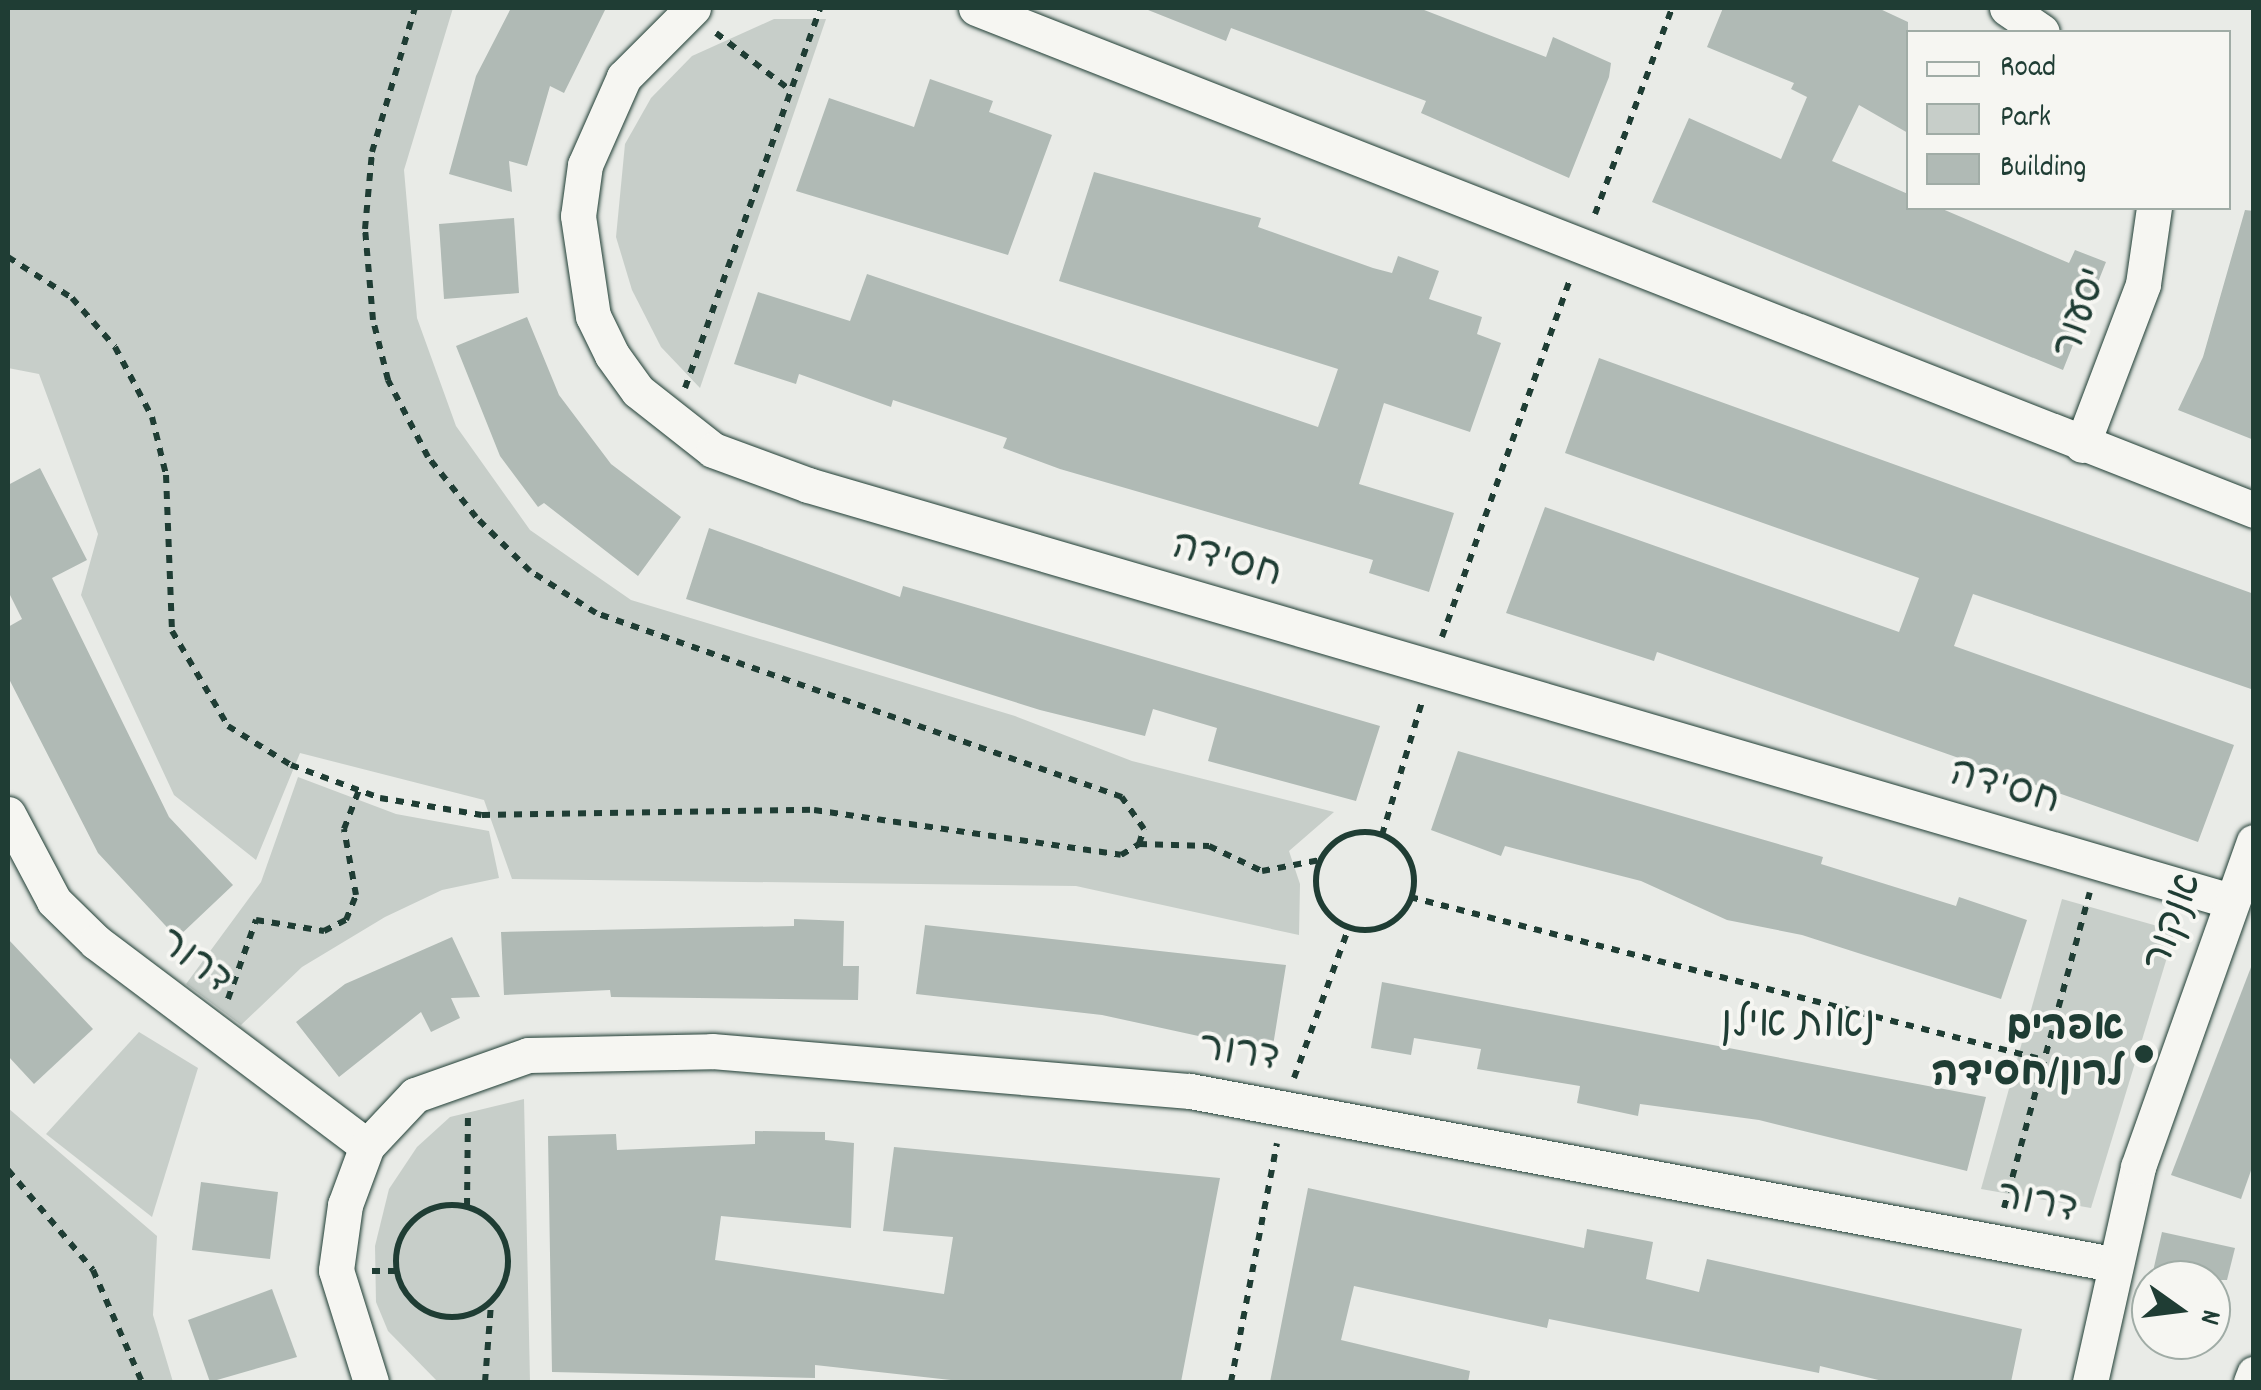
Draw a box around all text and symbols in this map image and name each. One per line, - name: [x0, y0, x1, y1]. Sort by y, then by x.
- legend: [1906, 30, 2231, 210]
- text: Road: [2000, 48, 2056, 91]
- text: Park: [2000, 98, 2051, 141]
- text: Building: [2000, 148, 2086, 191]
- street label: יסעור: [2046, 262, 2122, 366]
- street label: חסידה: [1165, 524, 1287, 602]
- street label: חסידה: [1943, 751, 2065, 829]
- street label: אנקור: [2136, 867, 2216, 979]
- street label: דרור: [146, 921, 240, 1007]
- district label: נאות אילן: [1720, 1002, 1876, 1052]
- place label: אפרים לרון/חסידה: [1932, 1007, 2124, 1101]
- street label: דרור: [1196, 1027, 1282, 1085]
- marker: אפרים לרון/חסידה: [2133, 1043, 2155, 1065]
- street label: דרור: [1993, 1175, 2081, 1237]
- north arrow: [2131, 1260, 2231, 1360]
- text: N: [2187, 1305, 2229, 1328]

